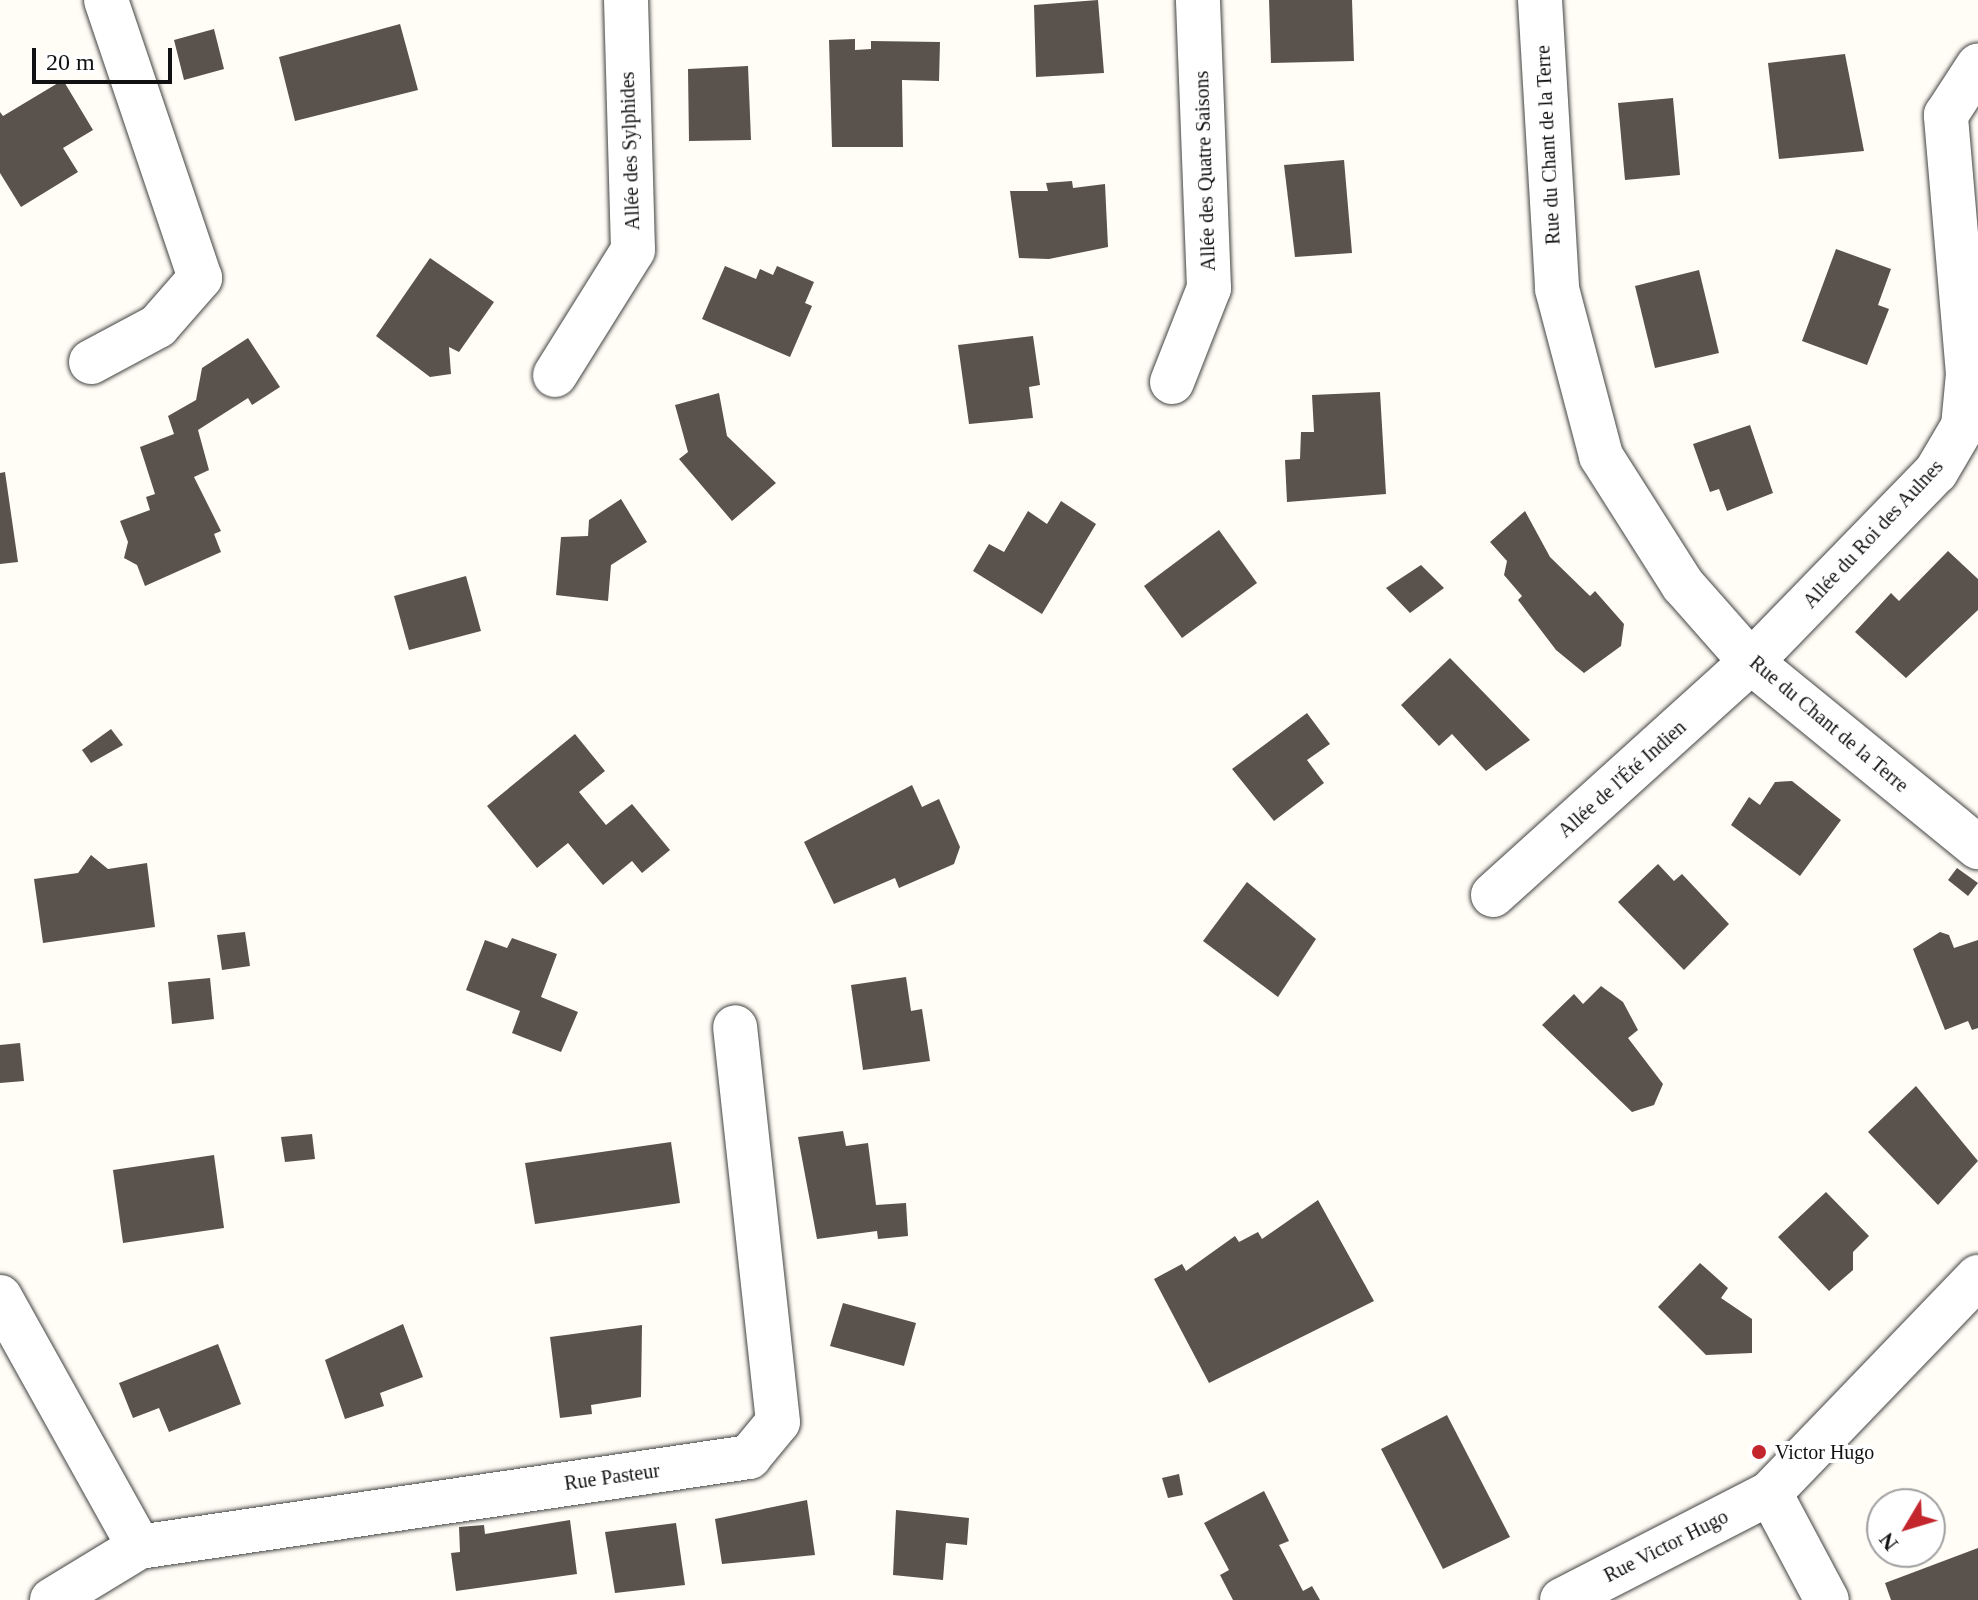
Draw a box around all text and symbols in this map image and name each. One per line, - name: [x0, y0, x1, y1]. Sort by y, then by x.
- scale bar: [36, 32, 176, 82]
- street label: Rue du Chant de la Terre: [1531, 44, 1565, 246]
- text: 20 m: [46, 49, 95, 75]
- street label: Allée des Quatre Saisons: [1190, 70, 1220, 272]
- street label: Allée des Sylphides: [615, 71, 645, 231]
- street label: Allée du Roi des Aulnes: [1798, 454, 1948, 614]
- street label: Rue du Chant de la Terre: [1745, 650, 1913, 798]
- street label: Allée de l'Été Indien: [1553, 715, 1691, 843]
- place label: Victor Hugo: [1775, 1440, 1874, 1464]
- marker: Victor Hugo: [1750, 1443, 1768, 1461]
- street label: Rue Pasteur: [563, 1458, 661, 1496]
- north arrow: [1866, 1488, 1946, 1568]
- street label: Rue Victor Hugo: [1600, 1504, 1732, 1588]
- text: N: [1874, 1528, 1903, 1556]

